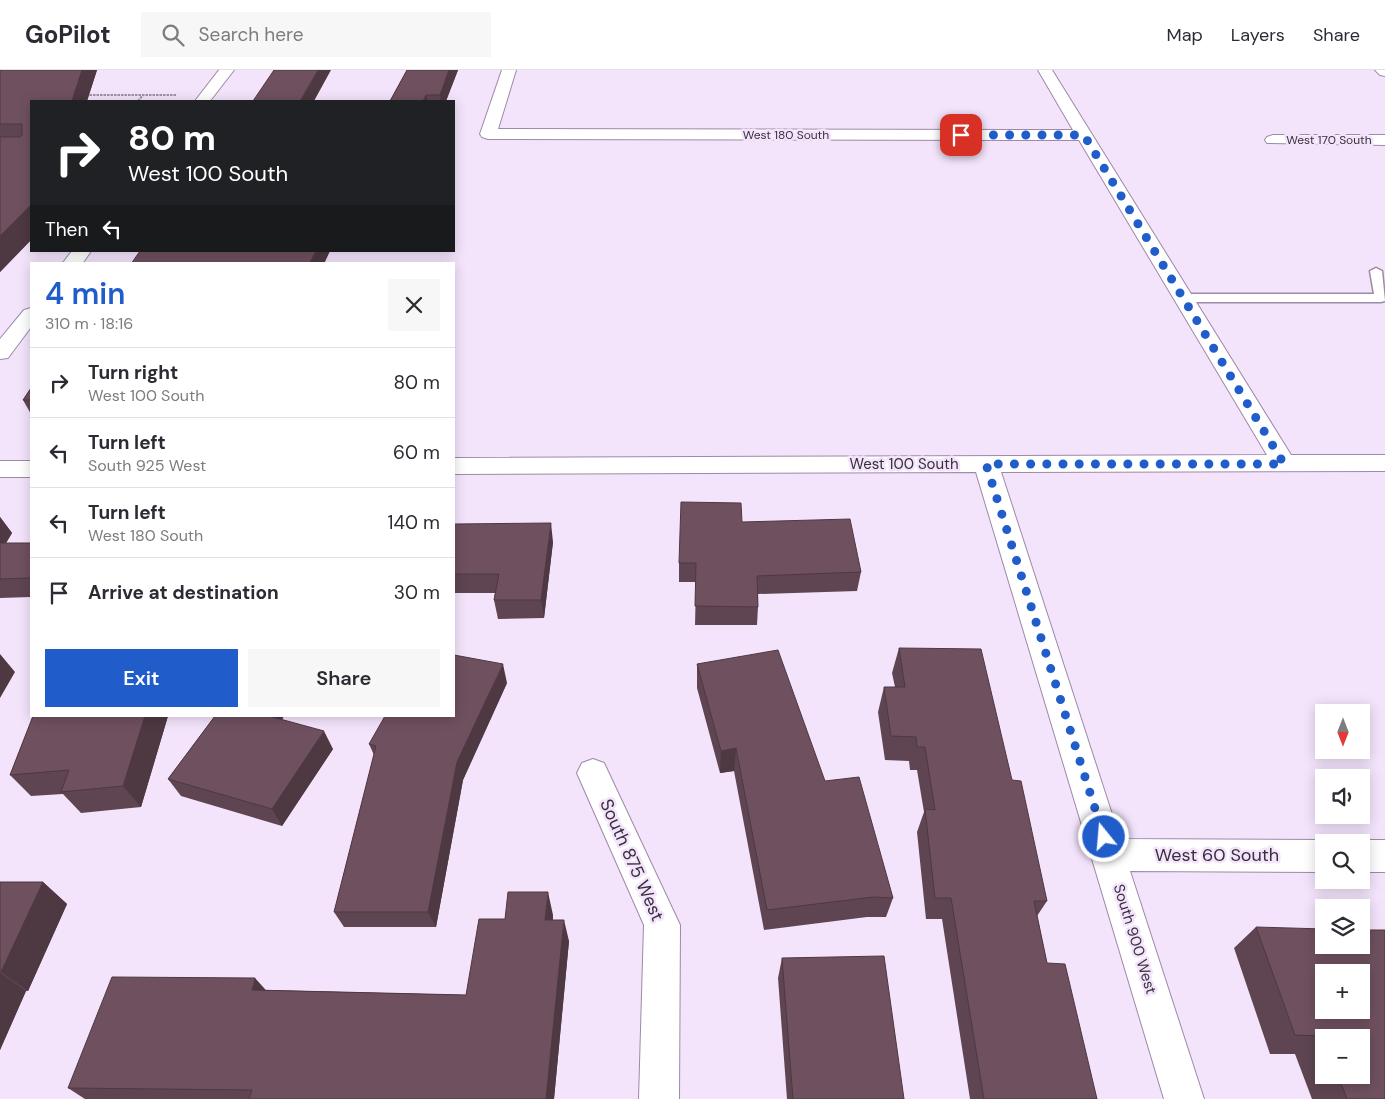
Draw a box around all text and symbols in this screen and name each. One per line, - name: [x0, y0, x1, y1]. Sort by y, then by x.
- search box: [141, 12, 491, 57]
- text: GoPilot: [25, 19, 111, 50]
- icon: search: [159, 21, 187, 49]
- text: Search here: [199, 22, 303, 47]
- text: Map: [1167, 23, 1203, 47]
- text: Layers: [1231, 23, 1285, 47]
- text: Share: [1313, 23, 1360, 47]
- pin: [940, 114, 982, 156]
- text: 80 m: [128, 115, 216, 161]
- icon: right: [45, 120, 110, 185]
- icon: arrive: [947, 121, 975, 149]
- street label: West 180 South: [743, 127, 829, 143]
- street label: West 170 South: [1286, 132, 1372, 148]
- text: West 100 South: [128, 159, 288, 188]
- icon: left: [98, 215, 126, 243]
- text: Then: [45, 217, 88, 242]
- text: 4 min: [45, 274, 125, 313]
- button: close: [388, 279, 440, 331]
- text: 310 m · 18:16: [45, 313, 133, 334]
- text: Turn right: [88, 360, 178, 385]
- icon: right: [45, 369, 73, 397]
- text: 80 m: [393, 370, 440, 395]
- text: West 100 South: [88, 385, 205, 406]
- text: Turn left: [88, 430, 166, 455]
- icon: left: [45, 439, 73, 467]
- text: 60 m: [393, 440, 440, 465]
- street label: West 100 South: [849, 454, 959, 474]
- text: South 925 West: [88, 455, 206, 476]
- text: Turn left: [88, 500, 166, 525]
- icon: left: [45, 509, 73, 537]
- text: 140 m: [388, 510, 440, 535]
- text: West 180 South: [88, 525, 203, 546]
- icon: arrive: [45, 579, 73, 607]
- text: Arrive at destination: [88, 580, 279, 605]
- text: 30 m: [394, 580, 440, 605]
- button: Exit: [45, 649, 238, 707]
- button: Share: [248, 649, 440, 707]
- north arrow: [1315, 704, 1370, 759]
- map controls: [1315, 704, 1370, 1084]
- button: sound: [1315, 769, 1370, 824]
- street label: South 875 West: [594, 795, 670, 925]
- position arrow: [1077, 810, 1129, 862]
- button: search: [1315, 834, 1370, 889]
- street label: West 60 South: [1155, 843, 1279, 867]
- street label: South 900 West: [1109, 882, 1161, 997]
- button: layers: [1315, 899, 1370, 954]
- button: +: [1315, 964, 1370, 1019]
- button: −: [1315, 1029, 1370, 1084]

